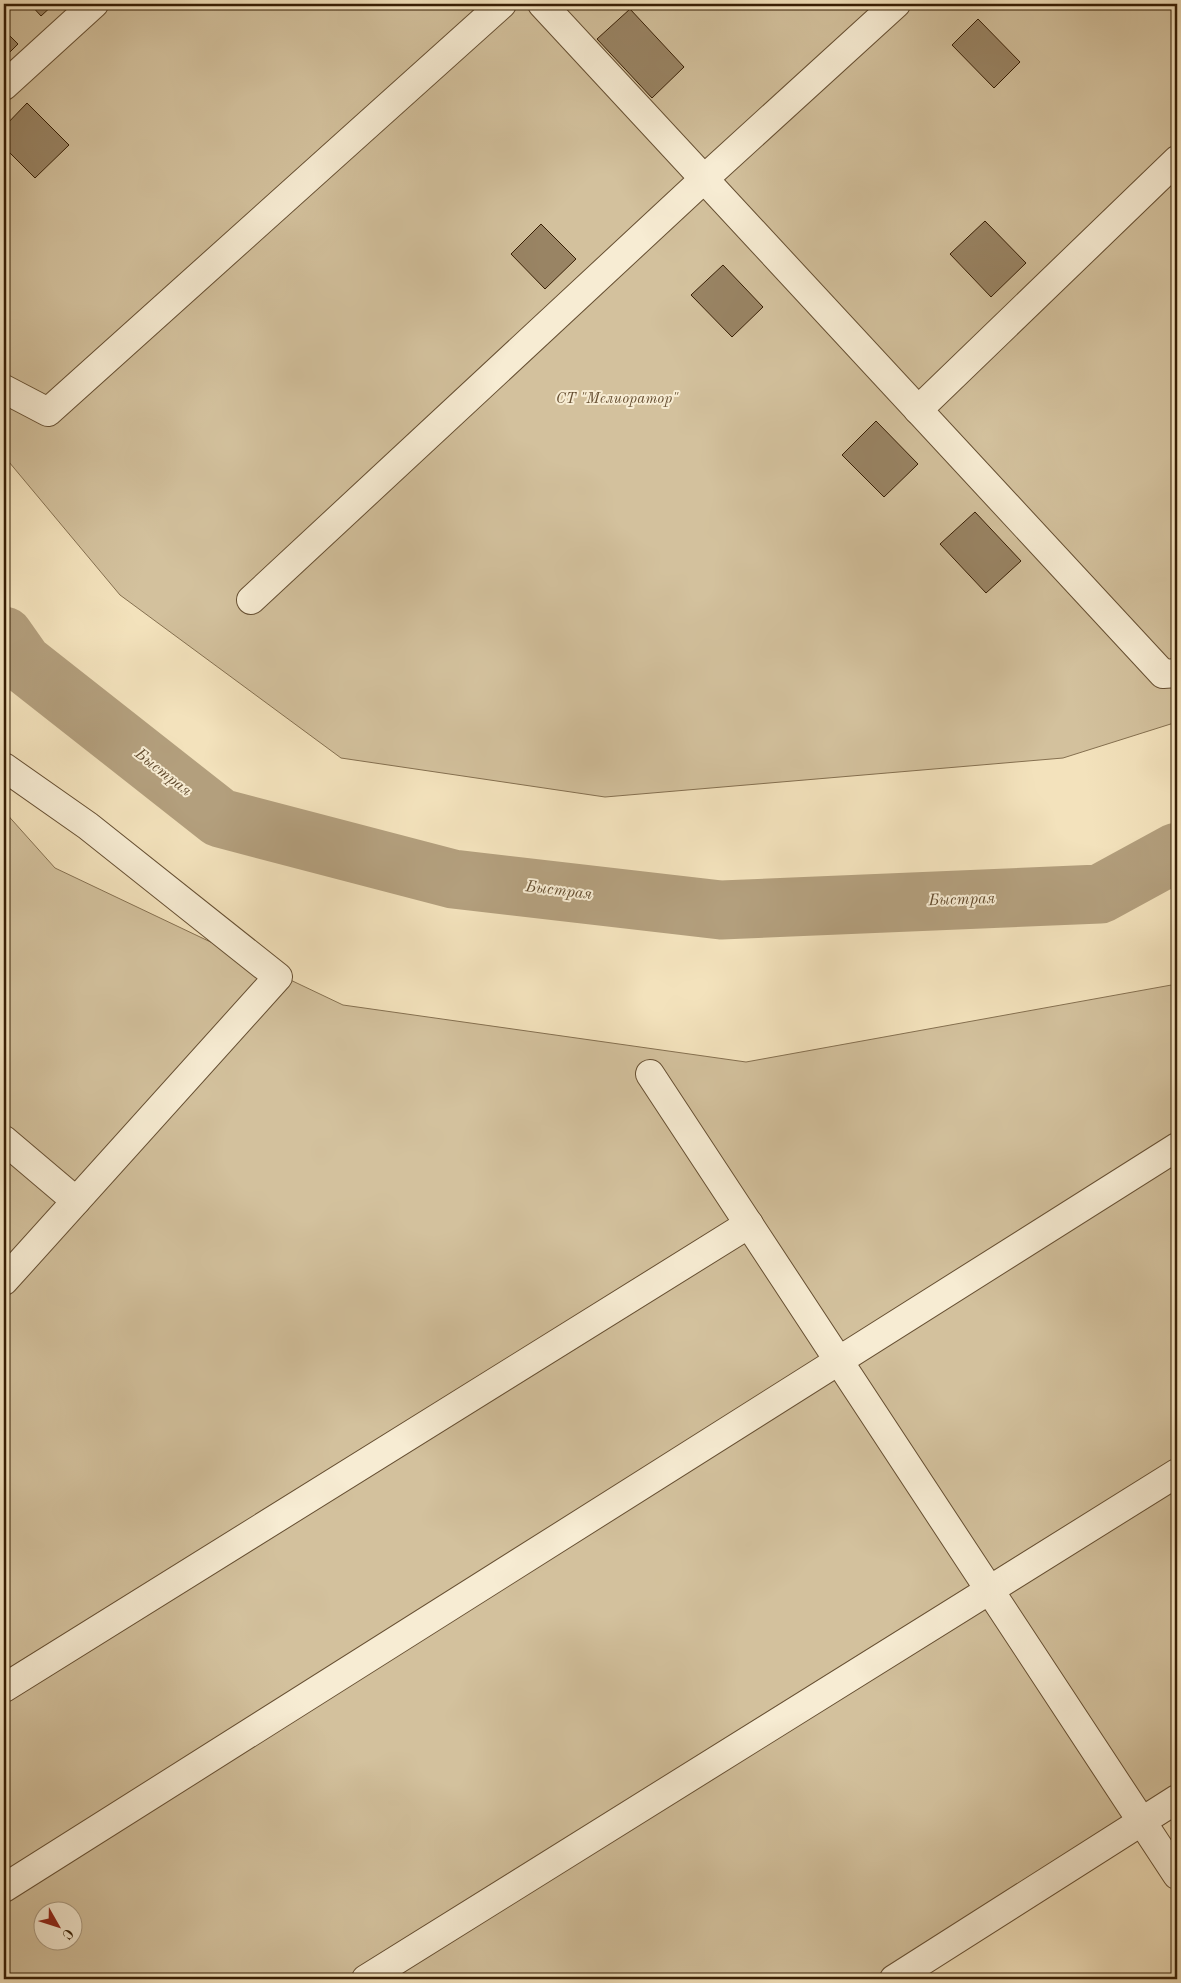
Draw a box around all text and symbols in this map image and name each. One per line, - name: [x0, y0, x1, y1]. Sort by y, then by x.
- park label: СТ "Мелиоратор": [556, 392, 679, 407]
- water label: Быстрая: [131, 746, 194, 800]
- water label: Быстрая: [524, 879, 593, 903]
- water label: Быстрая: [927, 891, 996, 909]
- north arrow: [32, 1900, 82, 1950]
- text: С: [59, 1926, 76, 1942]

